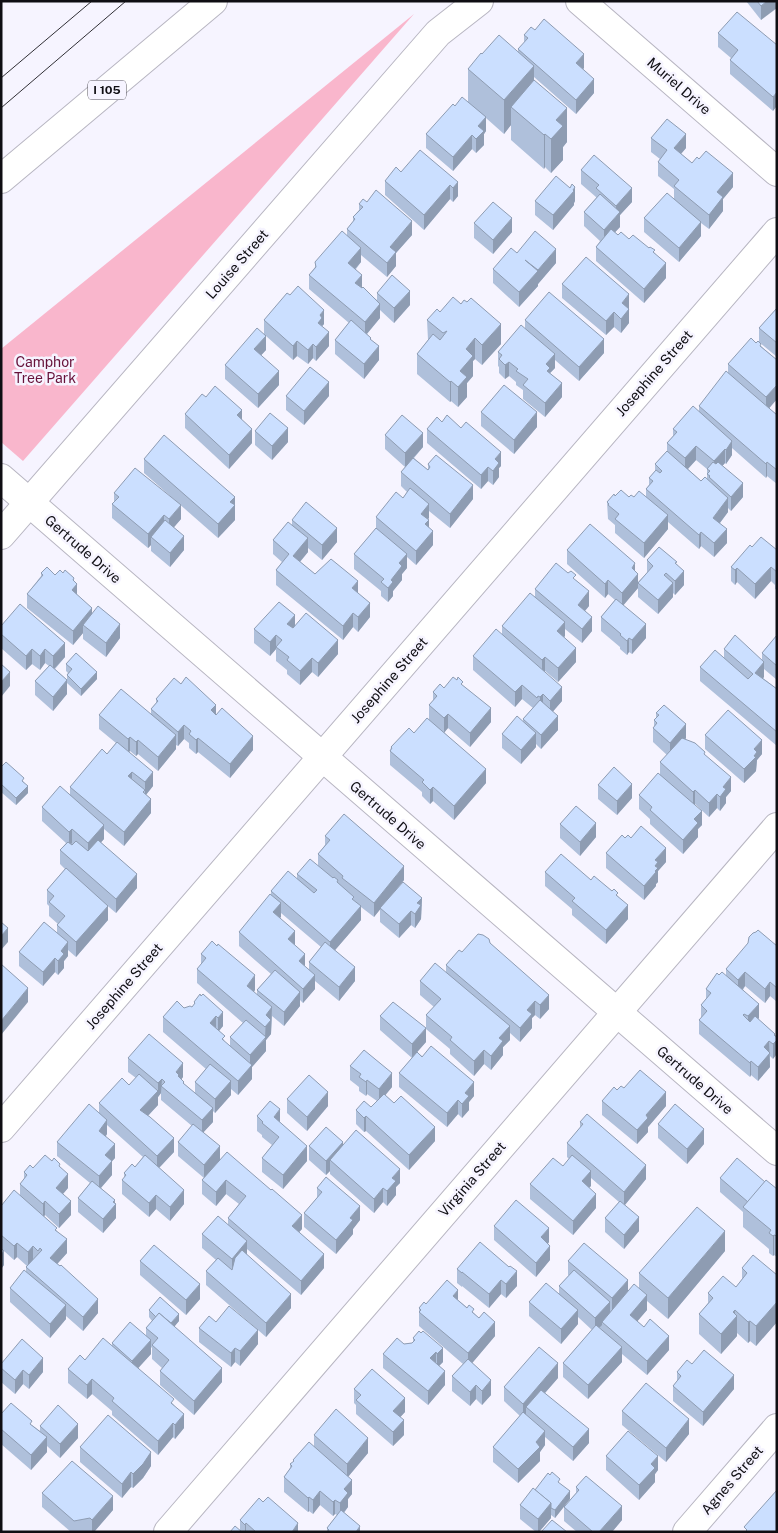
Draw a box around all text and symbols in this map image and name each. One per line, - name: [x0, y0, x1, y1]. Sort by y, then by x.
- street label: Muriel Drive: [644, 54, 714, 118]
- road number: I 105: [88, 80, 126, 100]
- street label: Louise Street: [203, 226, 271, 302]
- street label: Josephine Street: [612, 327, 696, 419]
- park label: Camphor Tree Park: [14, 354, 76, 386]
- street label: Gertrude Drive: [42, 512, 124, 586]
- street label: Josephine Street: [347, 634, 431, 726]
- street label: Gertrude Drive: [347, 778, 429, 852]
- street label: Josephine Street: [82, 940, 166, 1032]
- street label: Gertrude Drive: [654, 1043, 736, 1117]
- street label: Virginia Street: [435, 1138, 509, 1220]
- street label: Agnes Street: [698, 1442, 766, 1518]

